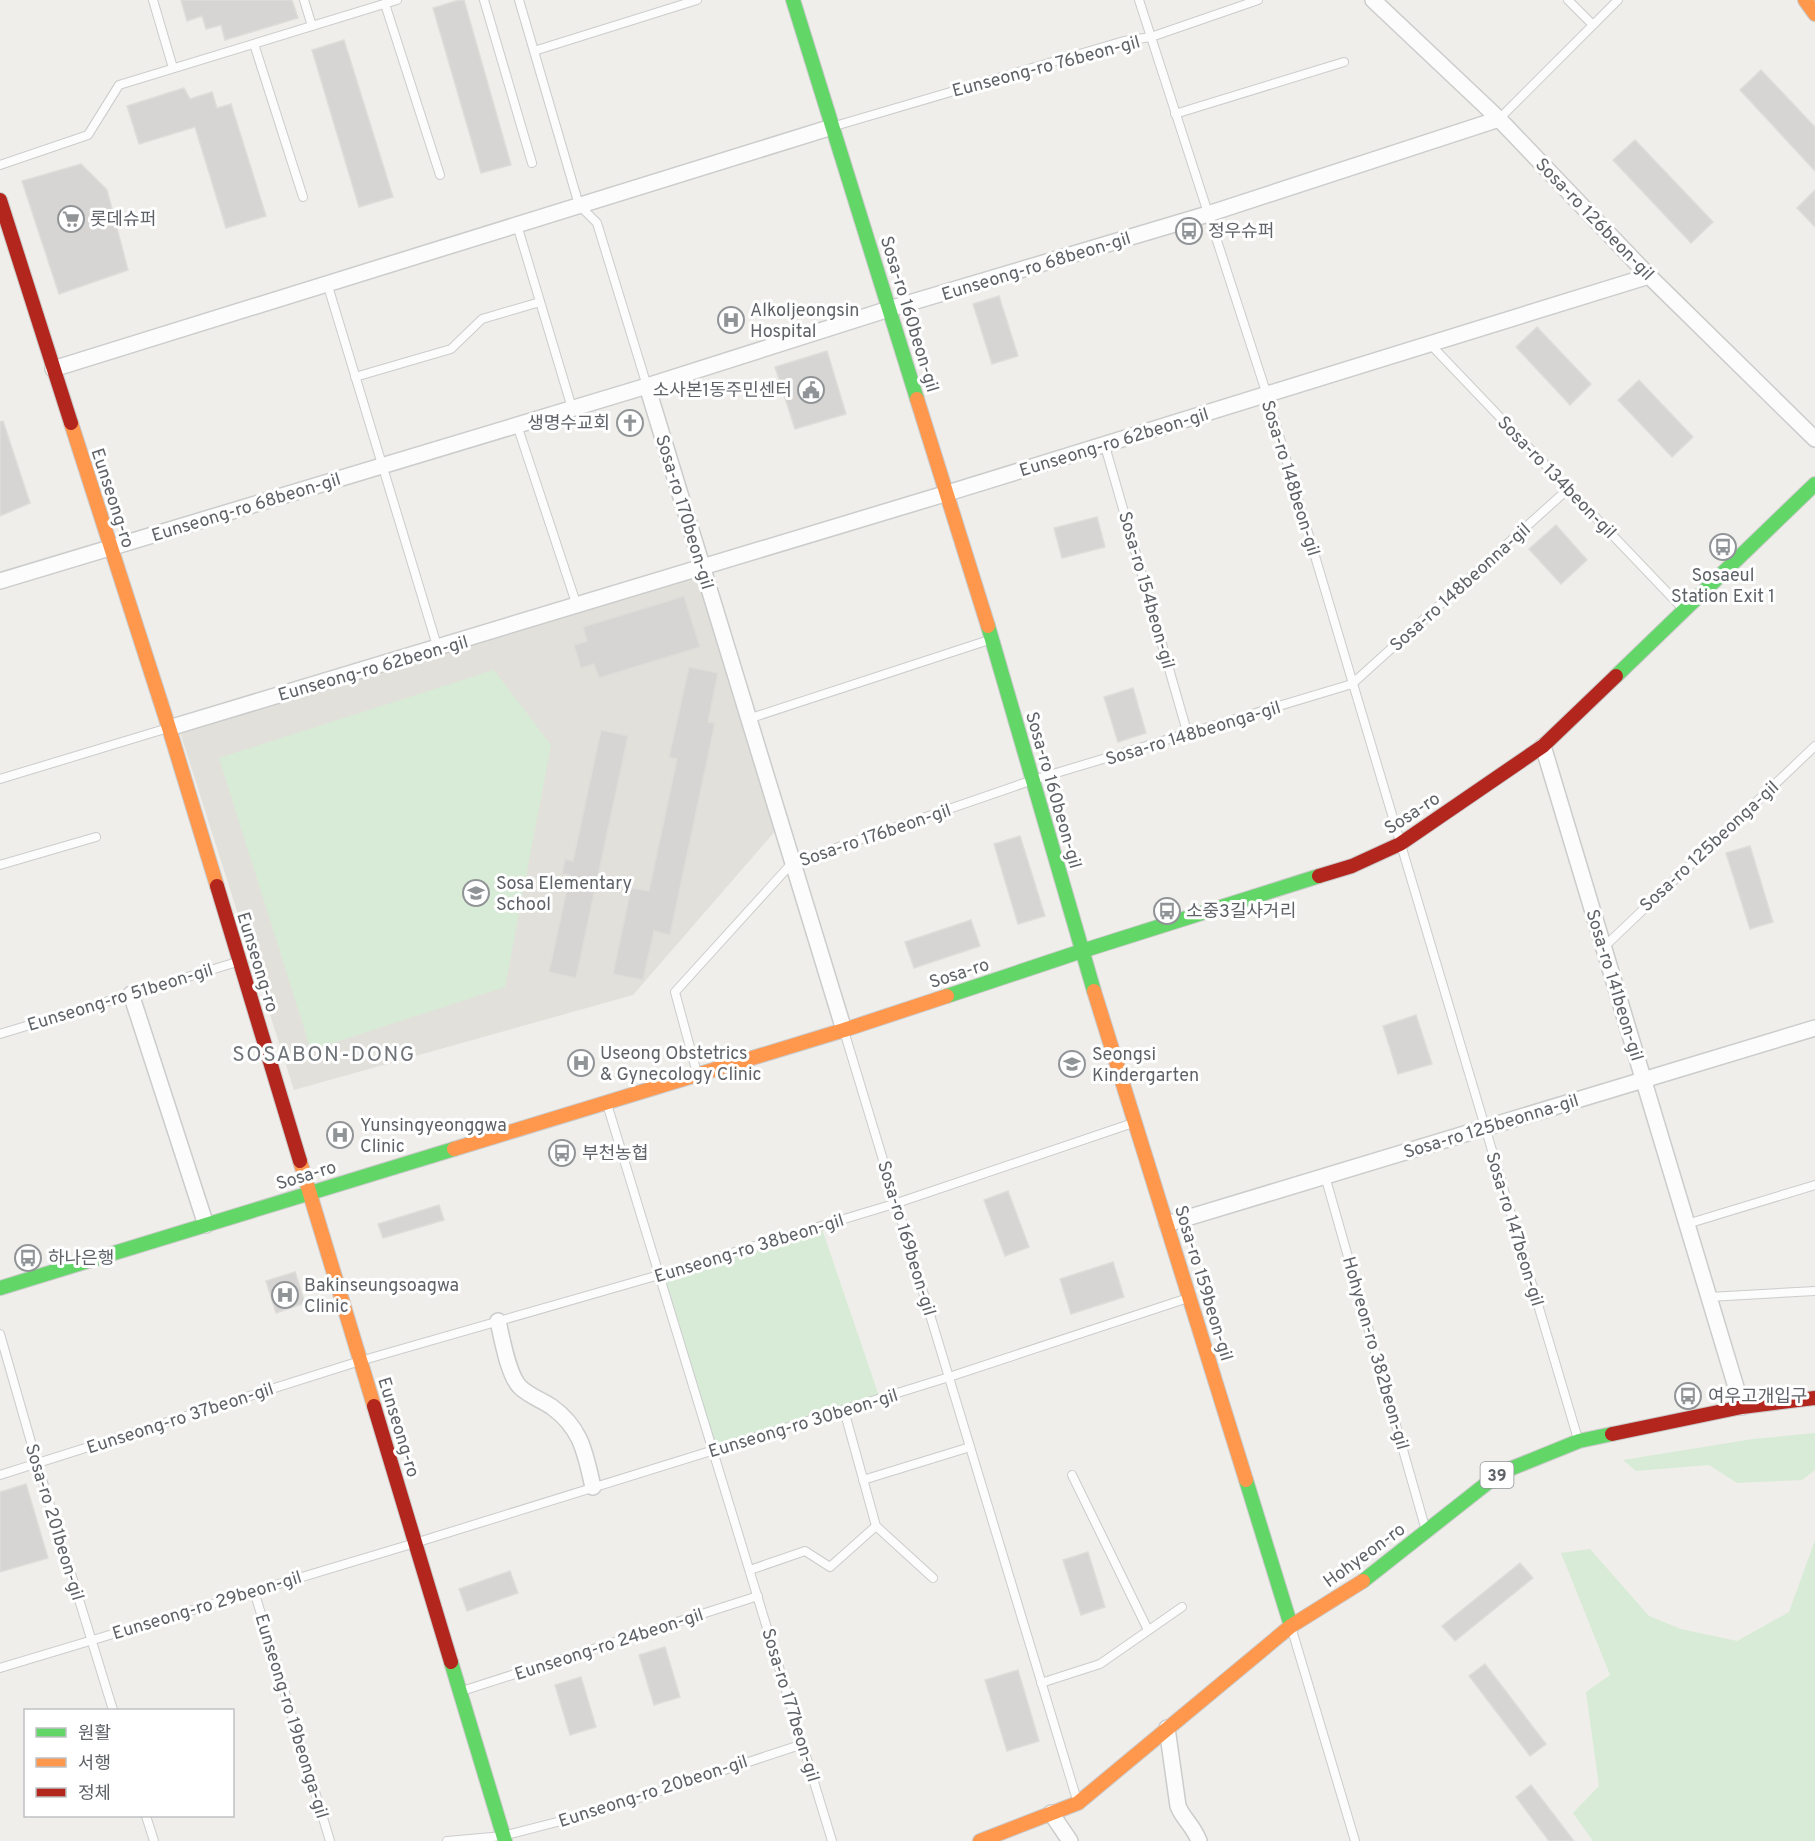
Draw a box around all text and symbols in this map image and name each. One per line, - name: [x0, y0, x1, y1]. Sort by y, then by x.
- street label: Eunseong-ro 76beon-gil: [950, 31, 1143, 104]
- street label: Sosa-ro 126beon-gil: [1529, 154, 1658, 286]
- supermarket icon: 롯데슈퍼: [56, 204, 86, 234]
- place label: 롯데슈퍼: [90, 209, 156, 232]
- bus stop icon: 정우슈퍼: [1174, 216, 1204, 246]
- place label: 정우슈퍼: [1208, 221, 1274, 244]
- street label: Eunseong-ro 68beon-gil: [939, 228, 1134, 307]
- street label: Sosa-ro 160beon-gil: [874, 233, 943, 395]
- place label: Alkoljeongsin Hospital: [750, 300, 859, 344]
- hospital icon: Alkoljeongsin Hospital: [716, 305, 746, 335]
- public building icon: 소사본1동주민센터: [796, 375, 826, 405]
- place label: 소사본1동주민센터: [653, 380, 792, 403]
- street label: Sosa-ro 148beon-gil: [1255, 398, 1324, 559]
- street label: Eunseong-ro 62beon-gil: [1017, 404, 1212, 483]
- church icon: 생명수교회: [615, 408, 645, 438]
- street label: Sosa-ro 134beon-gil: [1491, 412, 1620, 544]
- place label: 생명수교회: [527, 413, 610, 436]
- street label: Sosa-ro 170beon-gil: [649, 432, 718, 592]
- street label: Eunseong-ro: [85, 446, 139, 551]
- street label: Eunseong-ro 68beon-gil: [149, 469, 344, 548]
- street label: Sosa-ro 154beon-gil: [1112, 509, 1179, 672]
- street label: Sosa-ro 148beonna-gil: [1386, 519, 1536, 657]
- bus stop icon: Sosaeul Station Exit 1: [1708, 532, 1738, 562]
- place label: Sosaeul Station Exit 1: [1671, 565, 1775, 609]
- street label: Eunseong-ro 62beon-gil: [276, 631, 471, 708]
- street label: Sosa-ro 148beonga-gil: [1103, 697, 1284, 772]
- street label: Sosa-ro 160beon-gil: [1019, 709, 1086, 872]
- street label: Sosa-ro 125beonga-gil: [1636, 777, 1784, 918]
- street label: Sosa-ro: [1381, 788, 1445, 841]
- street label: Sosa-ro 176beon-gil: [797, 800, 954, 873]
- place label: Sosa Elementary School: [496, 873, 632, 917]
- school or university icon: Sosa Elementary School: [461, 878, 491, 908]
- bus stop icon: 소중3길사거리: [1152, 896, 1182, 926]
- place label: 소중3길사거리: [1186, 901, 1296, 924]
- street label: Sosa-ro 141beon-gil: [1580, 907, 1648, 1064]
- street label: Eunseong-ro: [230, 910, 283, 1015]
- street label: Sosa-ro: [927, 954, 992, 995]
- street label: Eunseong-ro 51beon-gil: [25, 959, 216, 1038]
- district label: SOSABON-DONG: [232, 1042, 416, 1069]
- place label: Useong Obstetrics & Gynecology Clinic: [600, 1043, 762, 1087]
- place label: Seongsi Kindergarten: [1092, 1044, 1199, 1088]
- hospital icon: Useong Obstetrics & Gynecology Clinic: [566, 1048, 596, 1078]
- school or university icon: Seongsi Kindergarten: [1057, 1049, 1087, 1079]
- street label: Sosa-ro 125beonna-gil: [1401, 1090, 1582, 1165]
- place label: Yunsingyeonggwa Clinic: [360, 1115, 507, 1159]
- hospital icon: Yunsingyeonggwa Clinic: [325, 1120, 355, 1150]
- bus stop icon: 부천농협: [547, 1138, 577, 1168]
- place label: 부천농협: [582, 1143, 648, 1166]
- street label: Sosa-ro 147beon-gil: [1479, 1150, 1548, 1309]
- street label: Sosa-ro: [274, 1156, 339, 1196]
- street label: Sosa-ro 169beon-gil: [871, 1158, 940, 1319]
- street label: Sosa-ro 159beon-gil: [1168, 1203, 1237, 1364]
- street label: Eunseong-ro 38beon-gil: [652, 1210, 847, 1289]
- bus stop icon: 하나은행: [13, 1243, 43, 1273]
- place label: 하나은행: [48, 1248, 114, 1271]
- street label: Hohyeon-ro 382beon-gil: [1336, 1254, 1413, 1453]
- place label: Bakinseungsoagwa Clinic: [304, 1275, 459, 1319]
- hospital icon: Bakinseungsoagwa Clinic: [270, 1280, 300, 1310]
- street label: Eunseong-ro: [371, 1375, 424, 1480]
- street label: Eunseong-ro 37beon-gil: [84, 1378, 277, 1461]
- bus stop icon: 여우고개입구: [1673, 1381, 1703, 1411]
- street label: Eunseong-ro 30beon-gil: [706, 1385, 901, 1464]
- place label: 여우고개입구: [1708, 1386, 1807, 1409]
- street label: Sosa-ro 201beon-gil: [19, 1441, 88, 1604]
- road number: 39: [1480, 1462, 1514, 1488]
- street label: Hohyeon-ro: [1319, 1519, 1410, 1594]
- street label: Eunseong-ro 29beon-gil: [110, 1567, 305, 1646]
- street label: Eunseong-ro 24beon-gil: [512, 1604, 707, 1687]
- street label: Eunseong-ro 19beonga-gil: [248, 1611, 333, 1821]
- street label: Sosa-ro 177beon-gil: [755, 1626, 824, 1785]
- legend: [24, 1709, 234, 1817]
- text: 원활: [78, 1723, 111, 1746]
- street label: Eunseong-ro 20beon-gil: [556, 1751, 751, 1834]
- text: 서행: [78, 1753, 111, 1776]
- text: 정체: [78, 1783, 111, 1806]

